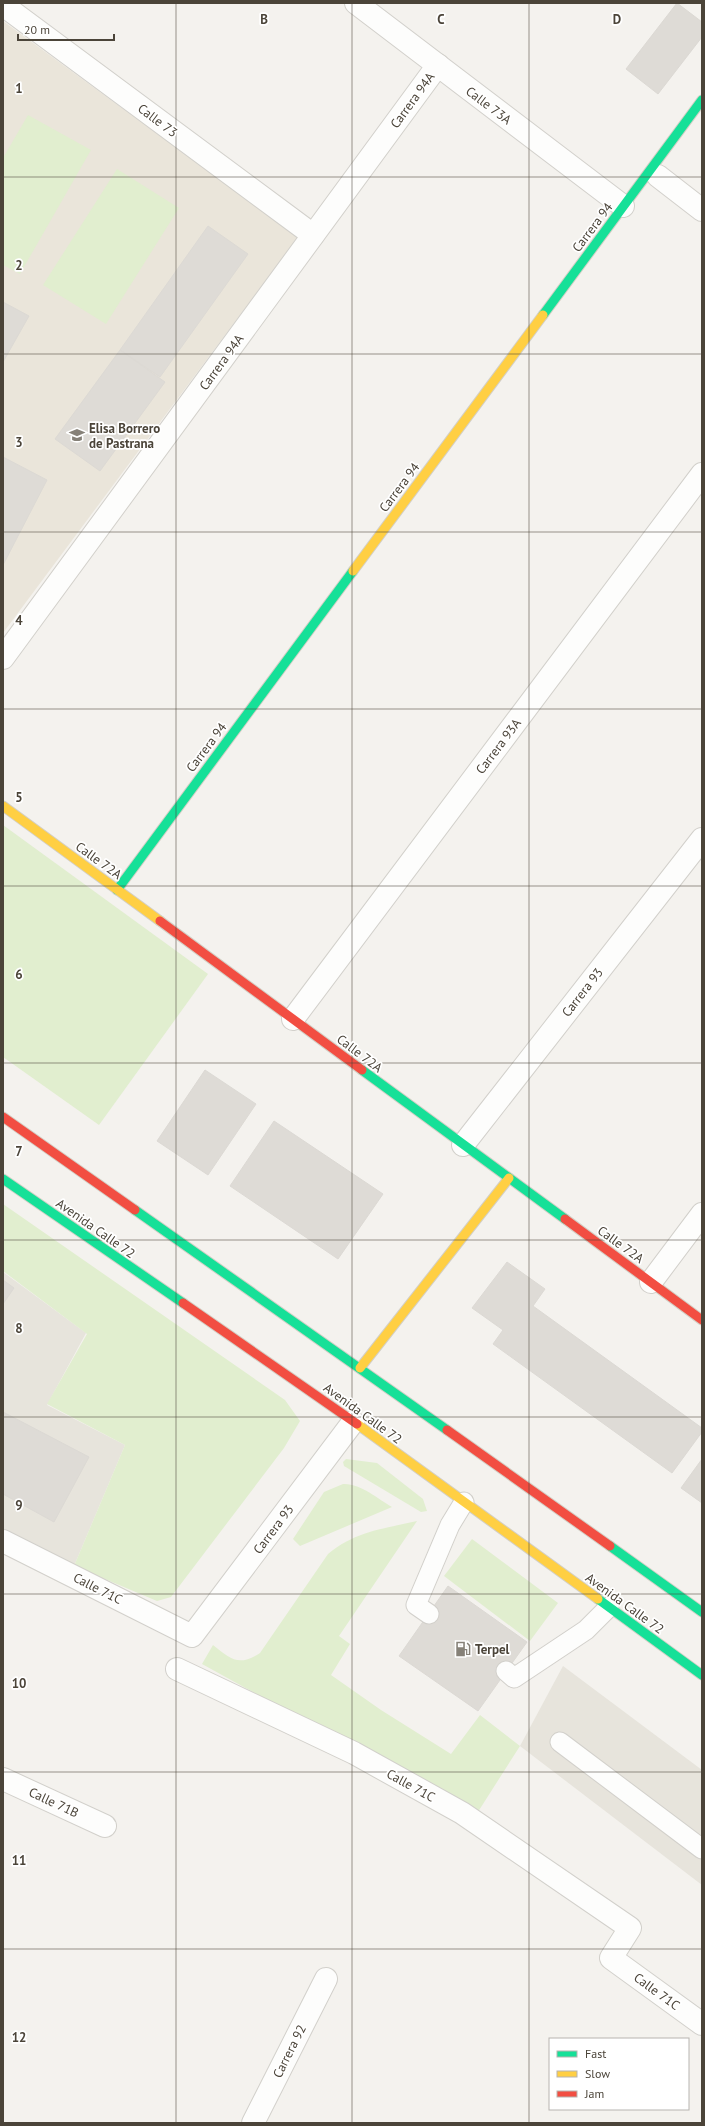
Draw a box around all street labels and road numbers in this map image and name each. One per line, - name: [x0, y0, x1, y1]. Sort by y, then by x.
- street label: Carrera 94A: [386, 69, 439, 132]
- street label: Calle 73A: [462, 83, 515, 128]
- street label: Calle 73: [134, 100, 181, 141]
- street label: Carrera 94: [568, 199, 617, 255]
- street label: Carrera 94A: [195, 331, 248, 394]
- street label: Carrera 94: [375, 459, 424, 515]
- street label: Carrera 93A: [472, 715, 525, 777]
- street label: Carrera 94: [182, 719, 231, 775]
- street label: Calle 72A: [72, 838, 125, 883]
- street label: Carrera 93: [558, 964, 607, 1020]
- street label: Calle 72A: [333, 1031, 386, 1076]
- street label: Avenida Calle 72: [53, 1195, 139, 1262]
- street label: Calle 72A: [594, 1222, 647, 1267]
- street label: Avenida Calle 72: [320, 1379, 405, 1448]
- street label: Carrera 93: [249, 1501, 298, 1557]
- street label: Calle 71C: [70, 1569, 125, 1608]
- street label: Avenida Calle 72: [582, 1569, 667, 1638]
- street label: Calle 71C: [383, 1765, 438, 1806]
- street label: Calle 71B: [26, 1784, 81, 1821]
- street label: Calle 71C: [630, 1969, 683, 2014]
- street label: Carrera 92: [269, 2022, 310, 2081]

